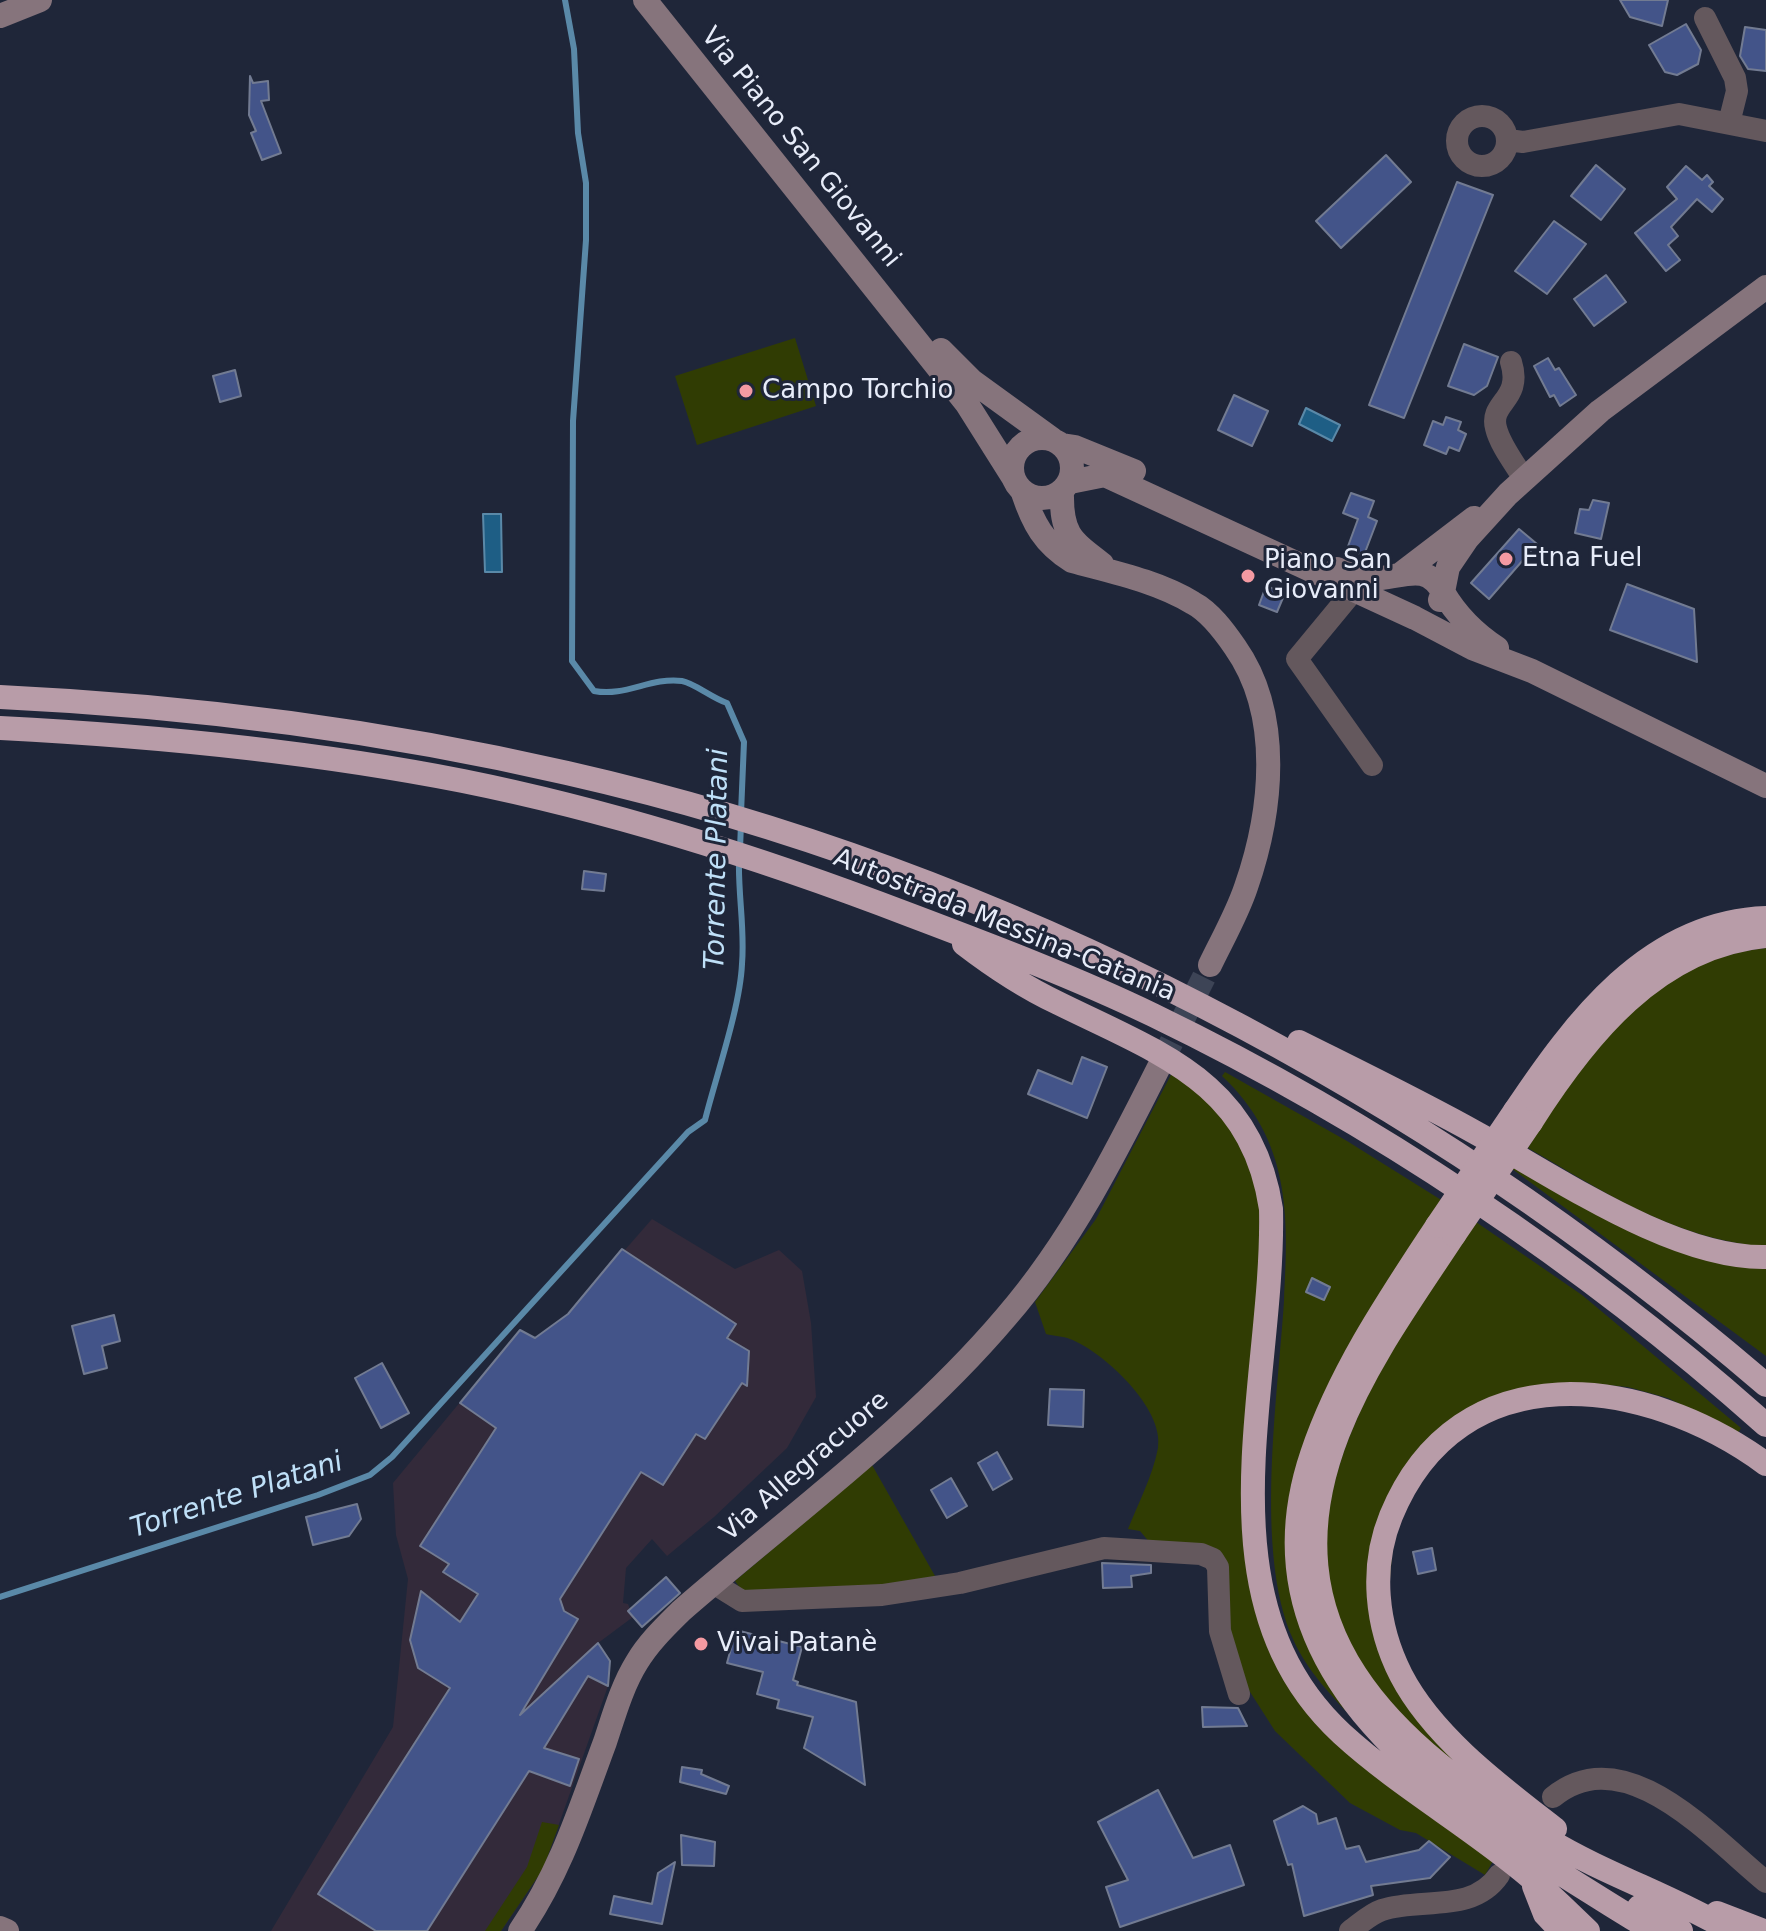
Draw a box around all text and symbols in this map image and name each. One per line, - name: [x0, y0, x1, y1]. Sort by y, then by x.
- street label: Via Piano San Giovanni: [694, 22, 906, 274]
- place label: Campo Torchio: [762, 375, 953, 407]
- marker: Campo Torchio: [737, 382, 755, 400]
- place label: Etna Fuel: [1522, 543, 1643, 575]
- place label: Piano San Giovanni: [1264, 545, 1392, 606]
- marker: Etna Fuel: [1497, 550, 1515, 568]
- marker: Piano San Giovanni: [1239, 567, 1257, 585]
- water label: Torrente Platani: [699, 748, 737, 970]
- street label: Autostrada Messina-Catania: [829, 843, 1179, 1009]
- street label: Via Allegracuore: [714, 1385, 896, 1549]
- water label: Torrente Platani: [127, 1446, 347, 1546]
- place label: Vivai Patanè: [717, 1628, 877, 1660]
- marker: Vivai Patanè: [692, 1635, 710, 1653]

